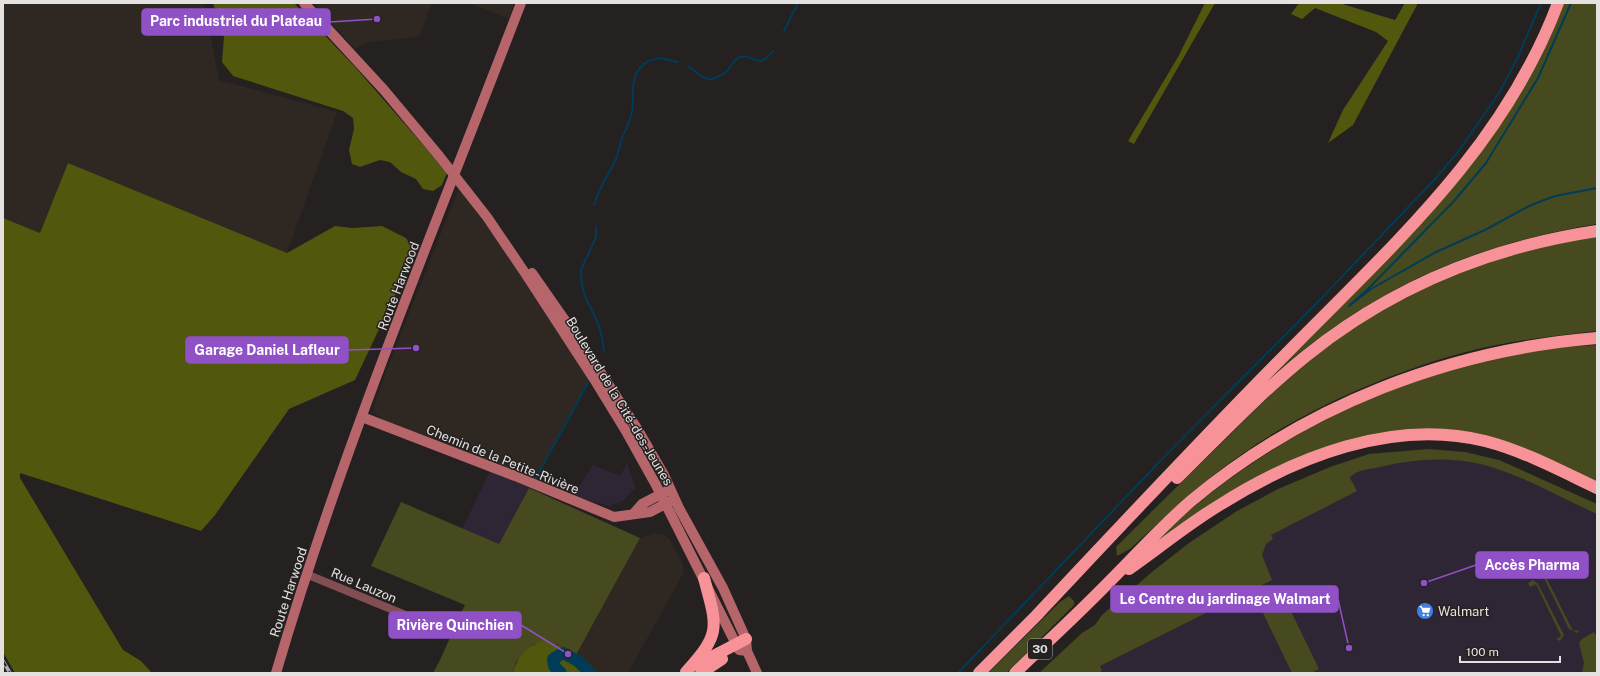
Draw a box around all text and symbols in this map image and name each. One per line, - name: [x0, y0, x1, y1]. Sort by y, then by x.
- callout: Parc industriel du Plateau: [142, 9, 330, 35]
- text: Parc industriel du Plateau: [150, 13, 322, 29]
- street label: Route Harwood: [375, 240, 422, 333]
- street label: Boulevard de la Cité-des-Jeunes: [563, 314, 676, 488]
- callout: Garage Daniel Lafleur: [186, 337, 348, 363]
- text: Garage Daniel Lafleur: [194, 342, 340, 358]
- street label: Chemin de la Petite-Rivière: [424, 422, 581, 497]
- street label: Route Harwood: [267, 545, 310, 639]
- callout: Accès Pharma: [1476, 552, 1588, 578]
- text: Accès Pharma: [1484, 557, 1580, 573]
- street label: Rue Lauzon: [329, 565, 399, 606]
- callout: Le Centre du jardinage Walmart: [1111, 586, 1338, 612]
- text: Le Centre du jardinage Walmart: [1119, 591, 1331, 607]
- supermarket icon: Walmart: [1415, 601, 1435, 621]
- place label: Walmart: [1438, 604, 1489, 619]
- callout: Rivière Quinchien: [389, 612, 521, 638]
- text: Rivière Quinchien: [397, 617, 513, 633]
- scale bar: [1460, 638, 1560, 664]
- road number: 30: [1028, 639, 1052, 659]
- text: 100 m: [1466, 645, 1499, 659]

